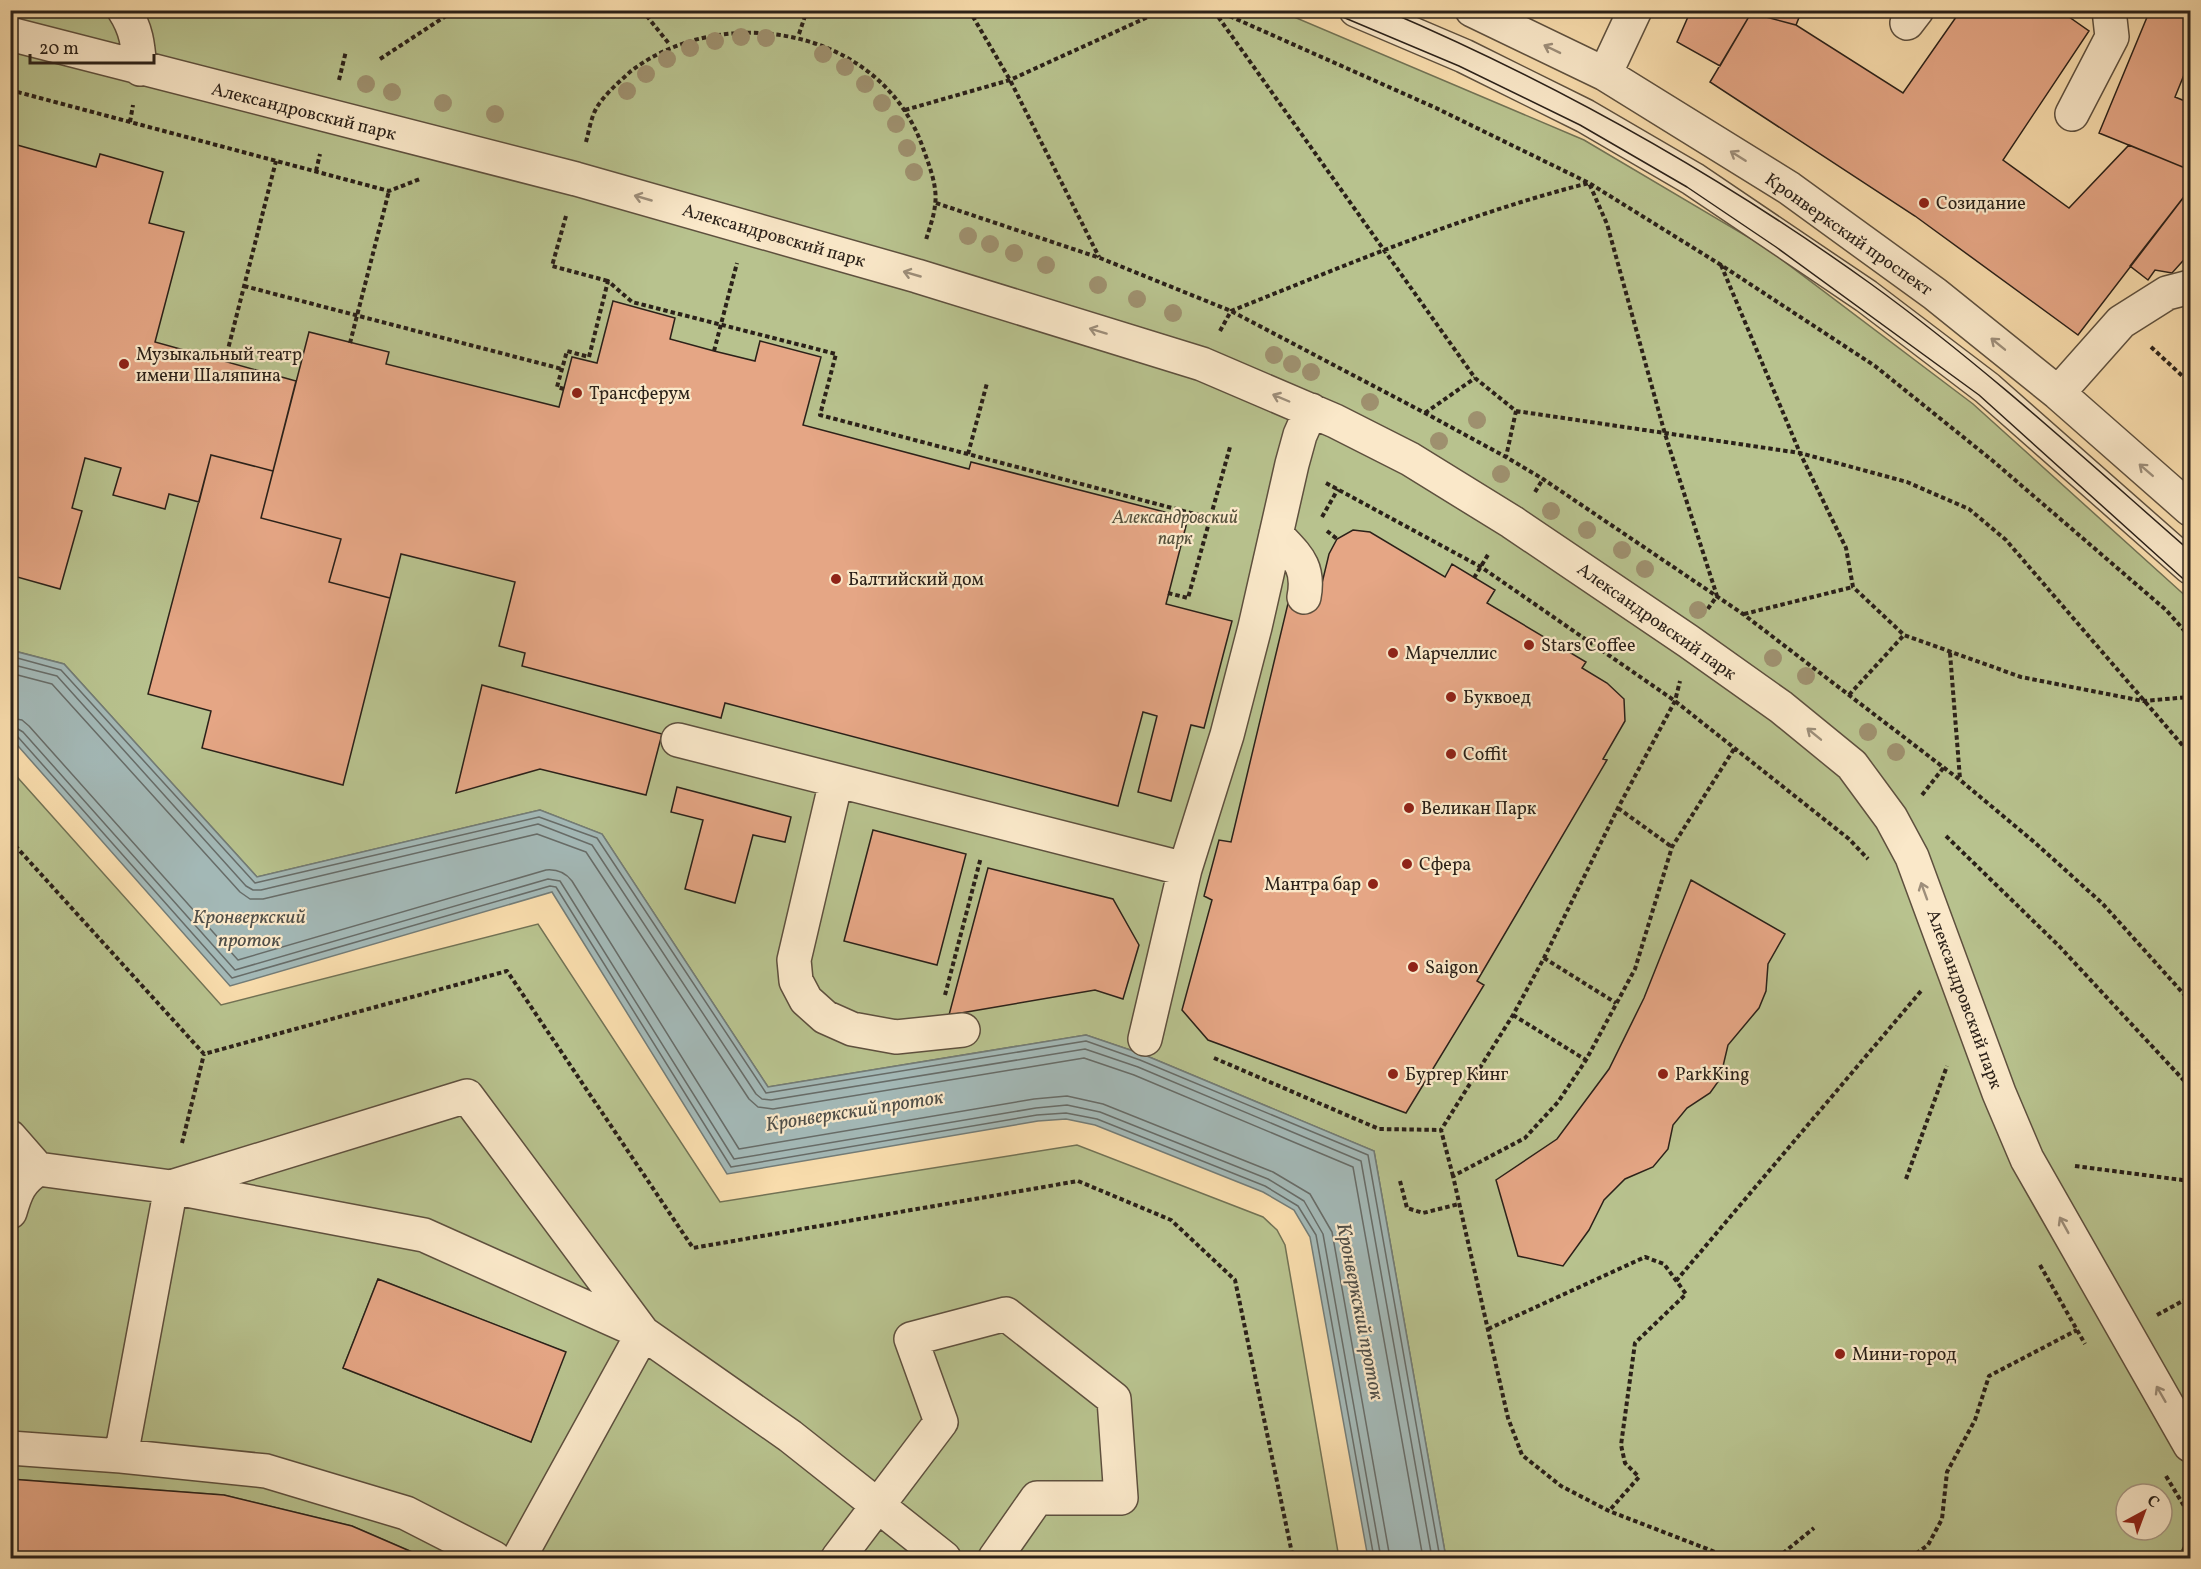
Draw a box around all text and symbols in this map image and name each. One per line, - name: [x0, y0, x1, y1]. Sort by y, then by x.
- scale bar: [30, 27, 154, 65]
- text: 20 m: [39, 37, 79, 62]
- one-way arrow: [1544, 42, 1562, 54]
- street label: Александровский парк: [209, 77, 399, 148]
- one-way arrow: [1730, 150, 1747, 162]
- street label: Кронверкский проспект: [1759, 168, 1937, 303]
- one-way arrow: [634, 192, 653, 203]
- place label: Созидание: [1936, 192, 2026, 217]
- marker: Созидание: [1917, 196, 1931, 210]
- street label: Александровский парк: [679, 198, 868, 275]
- one-way arrow: [903, 268, 922, 279]
- one-way arrow: [1089, 325, 1108, 336]
- one-way arrow: [1990, 338, 2006, 351]
- place label: Музыкальный театр имени Шаляпина: [136, 343, 302, 389]
- marker: Музыкальный театр имени Шаляпина: [117, 357, 131, 371]
- place label: Трансферум: [589, 382, 690, 407]
- marker: Трансферум: [570, 386, 584, 400]
- one-way arrow: [1273, 391, 1291, 403]
- one-way arrow: [2139, 463, 2154, 477]
- park label: Александровский парк: [1111, 506, 1238, 552]
- street label: Александровский парк: [1571, 558, 1741, 687]
- place label: Балтийский дом: [848, 568, 984, 593]
- marker: Балтийский дом: [829, 572, 843, 586]
- place label: Stars Coffee: [1541, 634, 1635, 659]
- marker: Stars Coffee: [1522, 638, 1536, 652]
- place label: Марчеллис: [1405, 642, 1497, 667]
- marker: Марчеллис: [1386, 646, 1400, 660]
- place label: Буквоед: [1463, 686, 1531, 711]
- marker: Буквоед: [1444, 690, 1458, 704]
- one-way arrow: [1806, 728, 1822, 741]
- place label: Coffit: [1463, 743, 1508, 768]
- marker: Coffit: [1444, 747, 1458, 761]
- place label: Великан Парк: [1421, 797, 1537, 822]
- marker: Великан Парк: [1402, 801, 1416, 815]
- place label: Сфера: [1419, 853, 1471, 878]
- marker: Сфера: [1400, 857, 1414, 871]
- place label: Мантра бар: [1264, 873, 1361, 898]
- marker: Мантра бар: [1366, 877, 1380, 891]
- one-way arrow: [1918, 882, 1929, 901]
- water label: Кронверкский проток: [192, 904, 306, 955]
- street label: Александровский парк: [1919, 906, 2008, 1093]
- place label: Saigon: [1425, 956, 1479, 981]
- marker: Saigon: [1406, 960, 1420, 974]
- place label: Бургер Кинг: [1405, 1063, 1508, 1088]
- place label: ParkKing: [1675, 1063, 1749, 1088]
- marker: Бургер Кинг: [1386, 1067, 1400, 1081]
- marker: ParkKing: [1656, 1067, 1670, 1081]
- water label: Кронверкский проток: [763, 1084, 946, 1140]
- one-way arrow: [2058, 1217, 2070, 1234]
- water label: Кронверкский проток: [1328, 1221, 1390, 1403]
- place label: Мини-город: [1852, 1343, 1957, 1368]
- marker: Мини-город: [1833, 1347, 1847, 1361]
- one-way arrow: [2155, 1386, 2167, 1403]
- north arrow: [2114, 1482, 2174, 1542]
- text: С: [2141, 1491, 2164, 1514]

